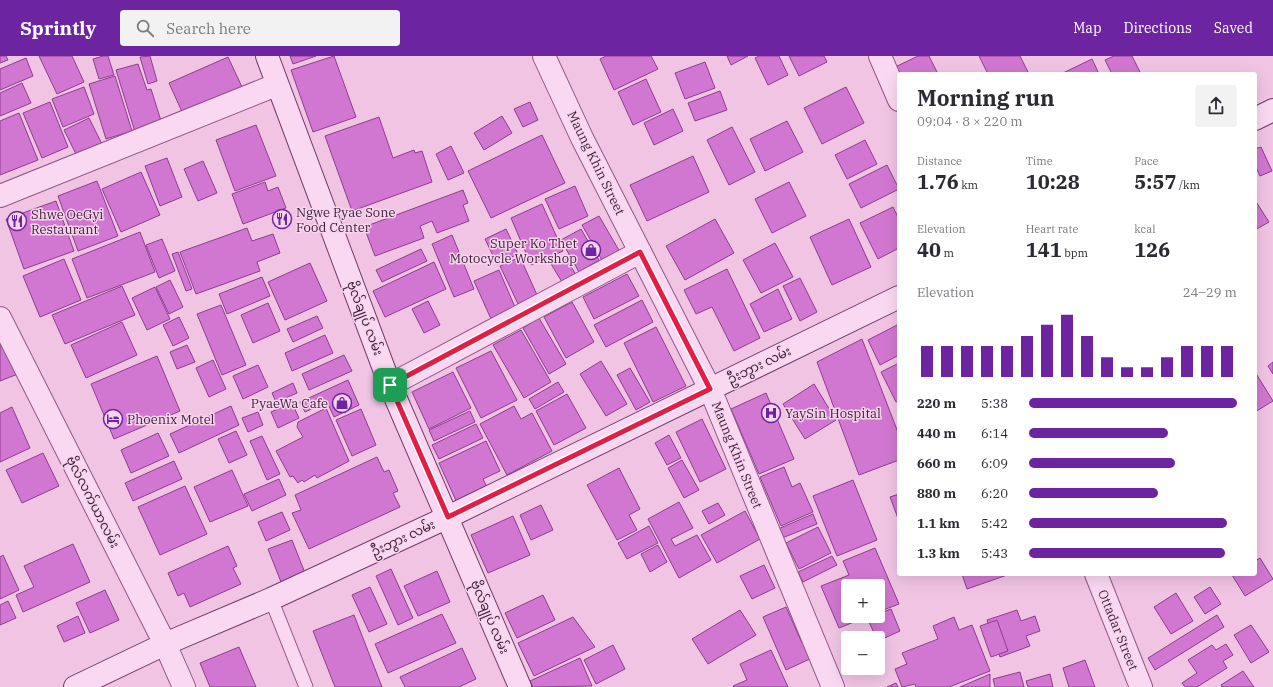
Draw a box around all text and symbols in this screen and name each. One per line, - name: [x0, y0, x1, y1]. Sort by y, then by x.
- search box: [120, 10, 400, 46]
- text: Sprintly: [20, 16, 96, 40]
- icon: search: [134, 17, 156, 39]
- text: Search here: [166, 19, 251, 38]
- text: Map: [1073, 19, 1102, 37]
- text: Directions: [1124, 19, 1192, 37]
- text: Saved: [1214, 19, 1253, 37]
- text: Morning run: [917, 83, 1055, 112]
- button: share: [1195, 85, 1237, 127]
- street label: Maung Khin Street: [563, 108, 629, 218]
- text: 09:04 · 8 × 220 m: [917, 113, 1023, 130]
- text: Distance: [917, 154, 962, 168]
- text: Time: [1026, 154, 1053, 168]
- text: Pace: [1134, 154, 1159, 168]
- text: 1.76: [917, 168, 959, 195]
- text: 10:28: [1026, 168, 1080, 195]
- text: 5:57: [1134, 168, 1176, 195]
- text: km: [959, 178, 978, 192]
- text: /km: [1176, 178, 1200, 192]
- place label: Ngwe Pyae Sone Food Center: [296, 204, 395, 236]
- place label: Shwe OeGyi Restaurant: [31, 206, 103, 238]
- restaurant icon: Ngwe Pyae Sone Food Center: [271, 208, 293, 230]
- restaurant icon: Shwe OeGyi Restaurant: [6, 210, 28, 232]
- text: Elevation: [917, 222, 965, 236]
- text: Heart rate: [1026, 222, 1078, 236]
- text: kcal: [1134, 222, 1156, 236]
- place label: Super Ko Thet Motocycle Workshop: [450, 235, 577, 267]
- text: 40: [917, 236, 941, 263]
- text: 141: [1026, 236, 1062, 263]
- text: 126: [1134, 236, 1170, 263]
- shop icon: Super Ko Thet Motocycle Workshop: [580, 239, 602, 261]
- text: m: [941, 246, 954, 260]
- text: bpm: [1062, 246, 1088, 260]
- street label: ဗိုလ်ချုပ် လမ်း: [341, 278, 387, 358]
- text: Elevation: [917, 284, 974, 301]
- text: 24–29 m: [1183, 284, 1237, 301]
- street label: ဦးဘွား လမ်း: [724, 342, 795, 390]
- pin: [373, 368, 407, 402]
- icon: arrive: [379, 374, 401, 396]
- shop icon: PyaeWa Cafe: [331, 392, 353, 414]
- place label: PyaeWa Cafe: [251, 395, 328, 412]
- text: 220 m: [917, 395, 956, 412]
- text: 5:38: [981, 395, 1008, 412]
- street label: Maung Khin Street: [708, 399, 766, 511]
- hospital icon: YaySin Hospital: [760, 402, 782, 424]
- place label: YaySin Hospital: [785, 405, 881, 422]
- hotel icon: Phoenix Motel: [102, 408, 124, 430]
- place label: Phoenix Motel: [127, 411, 215, 428]
- text: 440 m: [917, 425, 956, 442]
- text: 6:14: [981, 425, 1008, 442]
- street label: ဗိုလ်လက်ယာလမ်း: [61, 453, 124, 552]
- text: 660 m: [917, 455, 956, 472]
- text: 6:09: [981, 455, 1008, 472]
- text: 880 m: [917, 485, 956, 502]
- text: 6:20: [981, 485, 1008, 502]
- text: 1.1 km: [917, 515, 960, 532]
- text: 5:42: [981, 515, 1008, 532]
- street label: ဦးဘွား လမ်း: [368, 516, 439, 562]
- text: 1.3 km: [917, 545, 960, 562]
- text: 5:43: [981, 545, 1008, 562]
- street label: ဗိုလ်ချုပ် လမ်း: [465, 577, 513, 657]
- map controls: [841, 579, 885, 675]
- button: +: [841, 579, 885, 623]
- street label: Ottadar Street: [1094, 587, 1142, 673]
- button: −: [841, 631, 885, 675]

